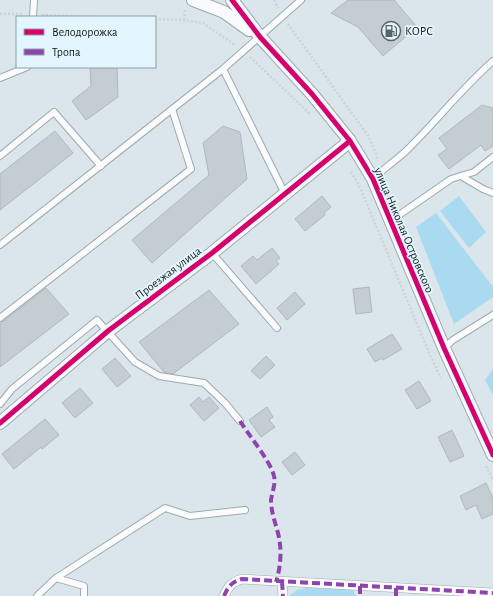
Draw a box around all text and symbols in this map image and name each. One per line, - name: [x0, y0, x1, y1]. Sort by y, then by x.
- legend: [16, 16, 156, 68]
- fuel station icon: КОРС: [380, 20, 402, 42]
- place label: КОРС: [405, 25, 433, 37]
- text: Велодорожка: [52, 26, 118, 38]
- text: Тропа: [52, 46, 81, 58]
- street label: улица Николая Островского: [371, 165, 436, 295]
- street label: Проезжая улица: [133, 244, 204, 302]

